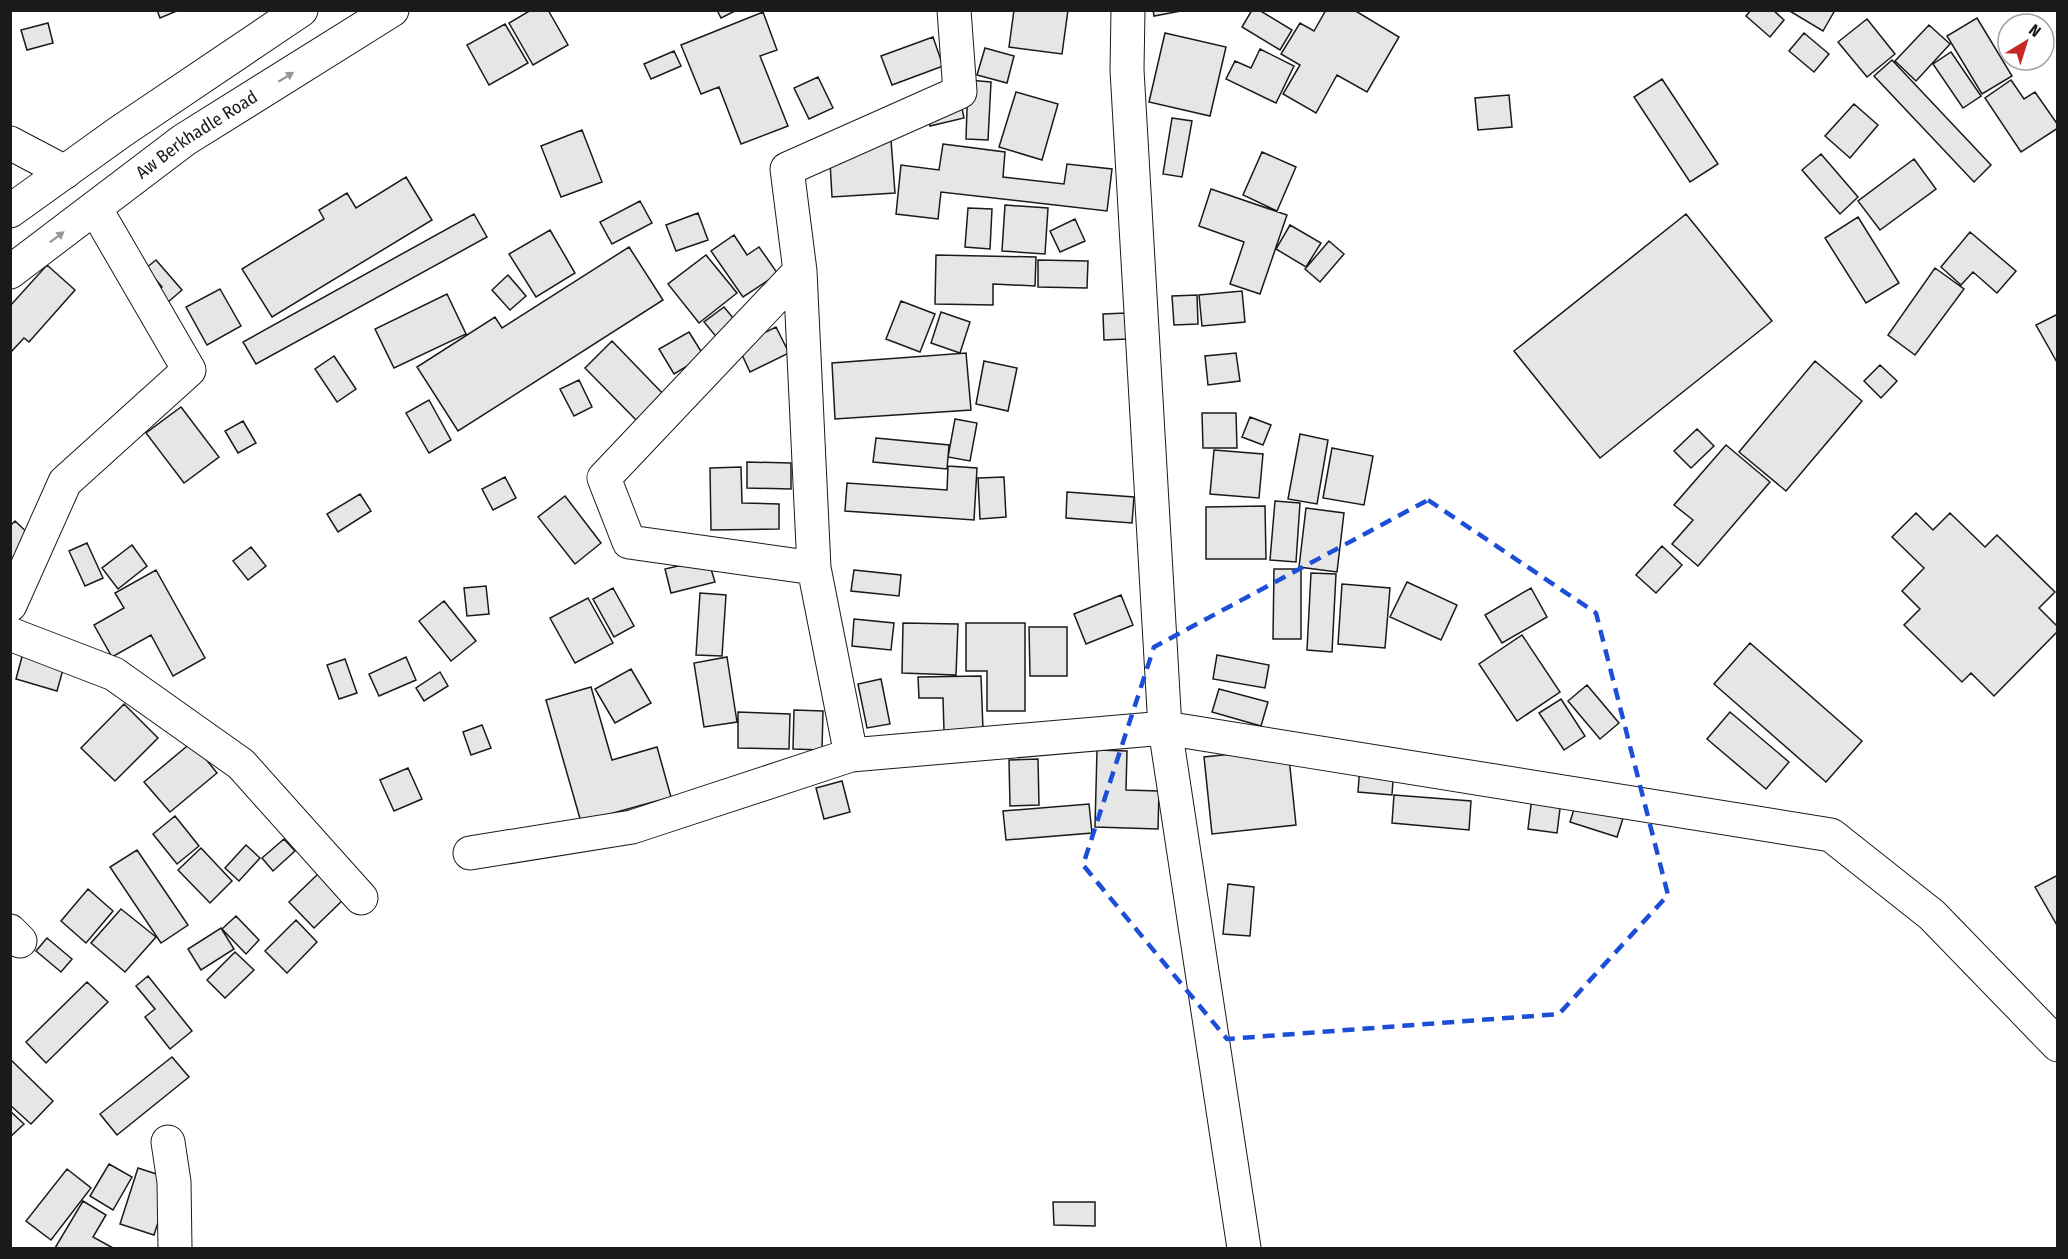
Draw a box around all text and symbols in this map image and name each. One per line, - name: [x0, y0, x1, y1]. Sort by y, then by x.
- north arrow: [1996, 12, 2056, 72]
- text: N: [2025, 20, 2045, 41]
- one-way arrow: [278, 72, 294, 83]
- street label: Aw Berkhadle Road: [132, 86, 262, 183]
- one-way arrow: [49, 230, 65, 243]

